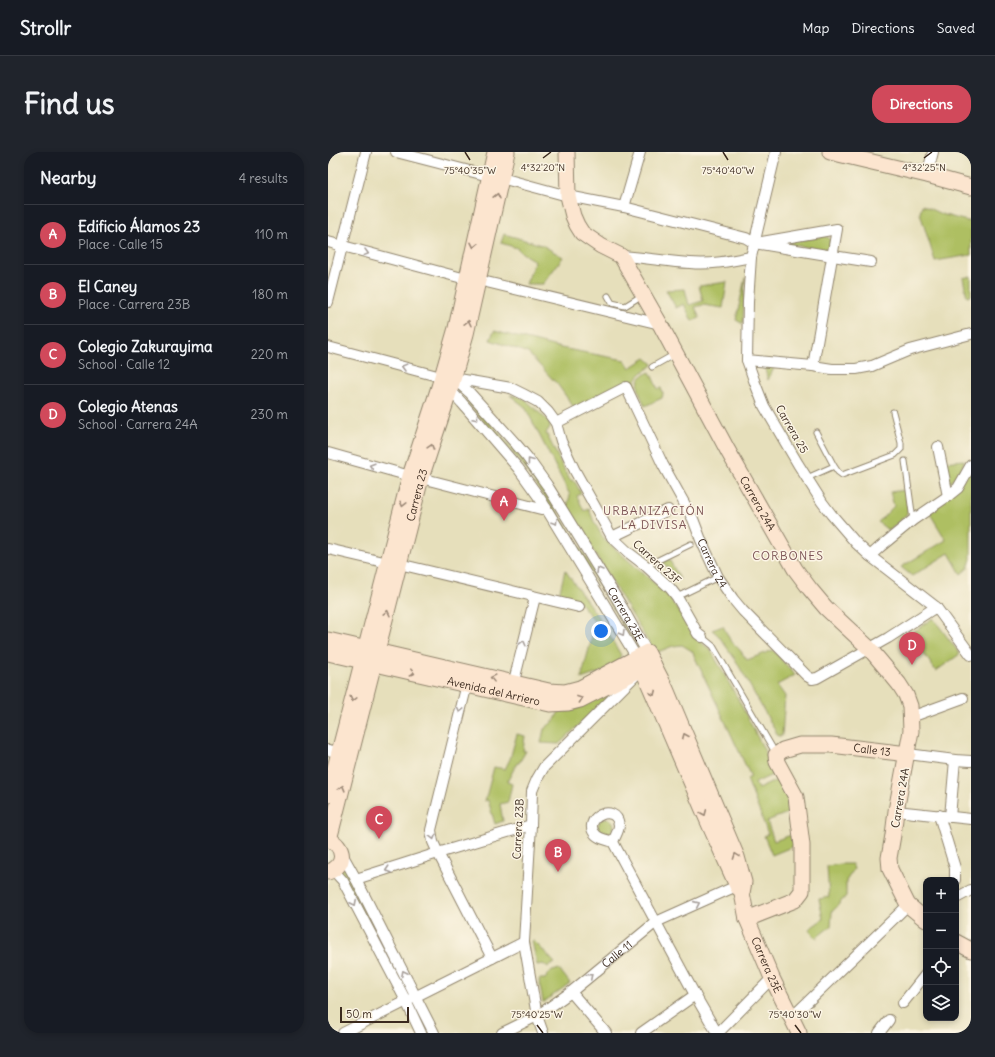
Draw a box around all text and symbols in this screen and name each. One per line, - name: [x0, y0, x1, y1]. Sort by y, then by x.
- text: Strollr: [20, 16, 71, 40]
- text: Map: [802, 19, 829, 37]
- text: Directions: [851, 19, 915, 37]
- text: Saved: [937, 19, 975, 37]
- button: Directions: [872, 85, 971, 123]
- text: Find us: [24, 86, 115, 122]
- text: 4°32'20"N: [521, 161, 565, 174]
- text: 4°32'25"N: [902, 161, 946, 174]
- text: 75°40'35"W: [444, 164, 496, 177]
- text: 75°40'40"W: [702, 164, 754, 177]
- text: Nearby: [40, 167, 96, 189]
- text: 4 results: [239, 170, 288, 187]
- one-way arrow: [492, 193, 500, 199]
- text: Edificio Álamos 23: [78, 217, 200, 236]
- text: A: [49, 226, 57, 243]
- text: 110 m: [255, 226, 288, 243]
- text: Place · Calle 15: [78, 236, 163, 253]
- one-way arrow: [470, 241, 478, 248]
- one-way arrow: [362, 248, 369, 256]
- text: El Caney: [78, 277, 137, 296]
- text: B: [49, 286, 57, 303]
- text: 180 m: [252, 286, 288, 303]
- text: Place · Carrera 23B: [78, 296, 190, 313]
- one-way arrow: [464, 319, 472, 326]
- text: Colegio Zakurayima: [78, 337, 213, 356]
- text: C: [49, 346, 57, 363]
- text: 220 m: [251, 346, 288, 363]
- text: School · Calle 12: [78, 356, 170, 373]
- one-way arrow: [400, 363, 407, 372]
- text: Colegio Atenas: [78, 397, 178, 416]
- street label: Carrera 25: [773, 402, 811, 456]
- text: D: [48, 406, 58, 423]
- text: 230 m: [250, 406, 288, 423]
- one-way arrow: [472, 414, 479, 421]
- text: School · Carrera 24A: [78, 416, 198, 433]
- one-way arrow: [426, 444, 435, 451]
- one-way arrow: [527, 458, 534, 465]
- one-way arrow: [369, 462, 376, 471]
- street label: Carrera 23: [403, 467, 431, 523]
- street label: Carrera 24A: [737, 474, 779, 533]
- pin: A: [491, 488, 517, 521]
- one-way arrow: [399, 501, 407, 507]
- district label: URBANIZACIÓN LA DIVISA: [603, 503, 705, 532]
- one-way arrow: [550, 518, 558, 525]
- street label: Carrera 24: [694, 536, 730, 591]
- street label: Carrera 23F: [630, 537, 684, 587]
- district label: CORBONES: [752, 548, 824, 563]
- one-way arrow: [596, 567, 604, 574]
- street label: Carrera 23E: [604, 585, 647, 644]
- one-way arrow: [382, 610, 391, 617]
- your location: [591, 621, 611, 641]
- one-way arrow: [617, 629, 625, 636]
- pin: D: [899, 632, 925, 665]
- one-way arrow: [519, 640, 527, 647]
- one-way arrow: [409, 668, 415, 676]
- street label: Avenida del Arriero: [446, 674, 542, 709]
- one-way arrow: [490, 675, 497, 683]
- one-way arrow: [649, 690, 657, 697]
- one-way arrow: [349, 695, 358, 702]
- one-way arrow: [577, 696, 584, 704]
- one-way arrow: [457, 707, 465, 714]
- one-way arrow: [682, 733, 690, 741]
- street label: Calle 13: [853, 741, 892, 759]
- street label: Carrera 24A: [888, 767, 912, 829]
- one-way arrow: [337, 785, 346, 792]
- street label: Carrera 23B: [509, 798, 527, 860]
- pin: C: [366, 806, 392, 839]
- one-way arrow: [700, 809, 708, 816]
- one-way arrow: [428, 833, 436, 840]
- pin: B: [545, 839, 571, 872]
- one-way arrow: [732, 852, 741, 859]
- one-way arrow: [385, 865, 392, 873]
- map controls: [923, 877, 959, 1021]
- button: +: [923, 877, 959, 913]
- one-way arrow: [349, 898, 357, 906]
- one-way arrow: [693, 900, 700, 908]
- button: −: [923, 913, 959, 949]
- street label: Carrera 23E: [748, 935, 785, 995]
- street label: Calle 11: [599, 937, 635, 971]
- button: locate: [923, 949, 959, 985]
- one-way arrow: [401, 970, 409, 977]
- one-way arrow: [586, 973, 593, 980]
- button: layers: [923, 985, 959, 1021]
- scale bar: [340, 1005, 409, 1024]
- text: 50 m: [346, 1007, 372, 1021]
- text: 75°40'25"W: [511, 1008, 563, 1021]
- text: 75°40'30"W: [769, 1008, 821, 1021]

